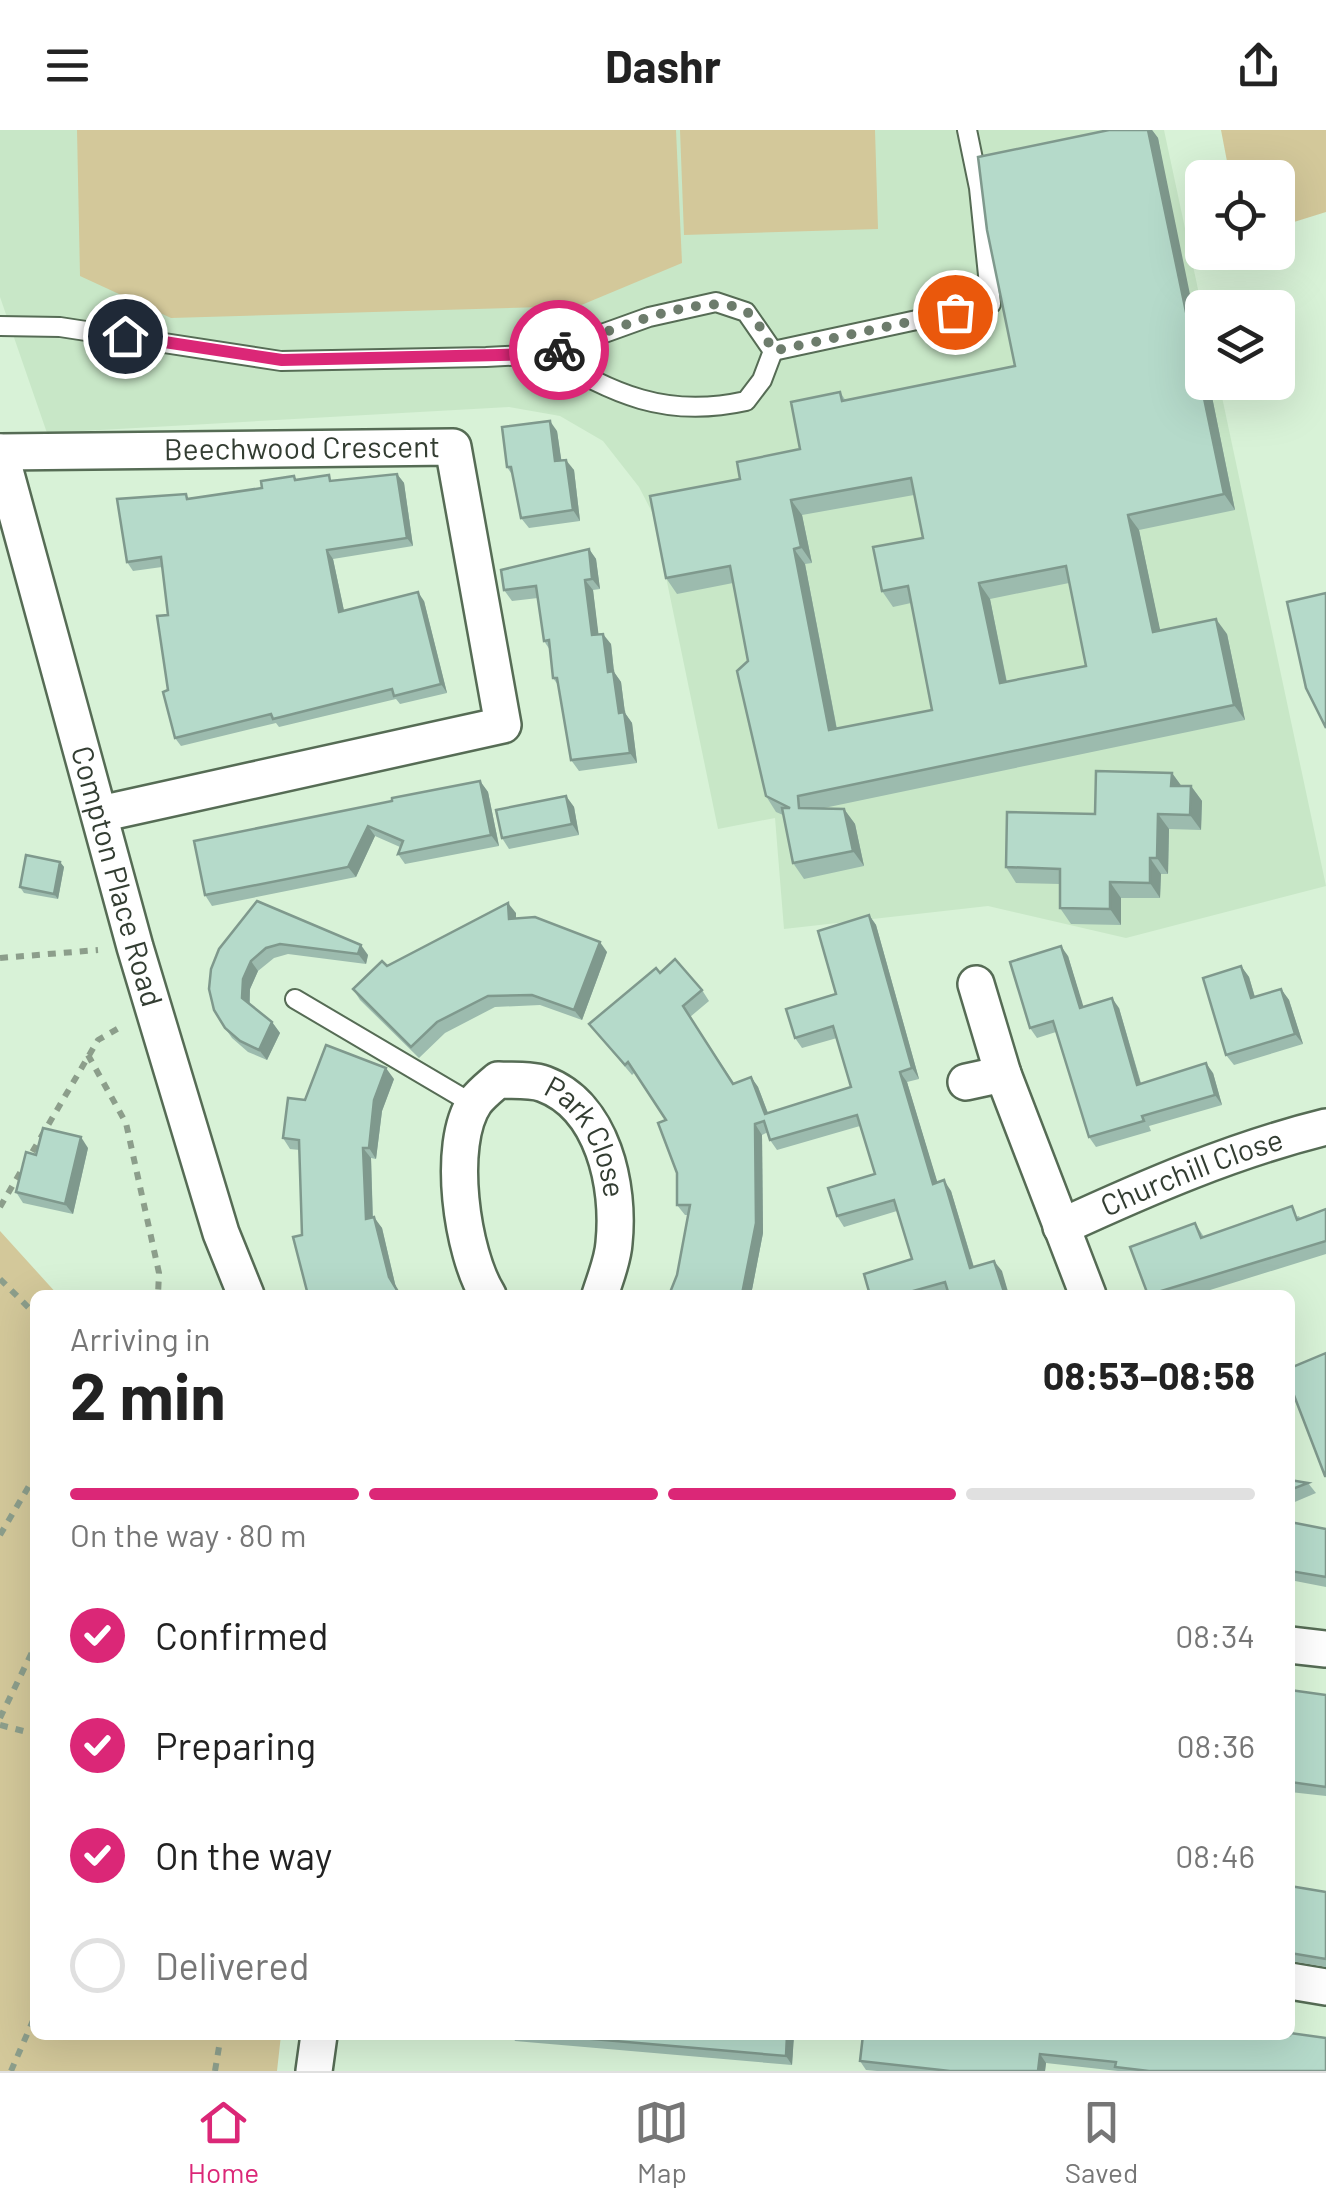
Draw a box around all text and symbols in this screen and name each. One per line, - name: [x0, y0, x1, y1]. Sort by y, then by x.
- icon: menu: [40, 38, 95, 93]
- text: Dashr: [605, 38, 721, 92]
- icon: share: [1231, 38, 1286, 93]
- map controls: [1185, 160, 1295, 400]
- button: locate: [1185, 160, 1295, 270]
- pin: [913, 270, 998, 355]
- icon: bag: [928, 285, 983, 340]
- button: layers: [1185, 290, 1295, 400]
- pin: [83, 294, 168, 379]
- courier: [509, 300, 609, 400]
- icon: home: [98, 309, 153, 364]
- icon: bike: [532, 323, 587, 378]
- street label: Beechwood Crescent: [164, 427, 440, 466]
- street label: Compton Place Road: [65, 742, 172, 1010]
- street label: Park Close: [540, 1067, 634, 1199]
- street label: Churchill Close: [1095, 1120, 1287, 1223]
- text: Arriving in: [70, 1319, 210, 1357]
- text: 08:53–08:58: [1043, 1352, 1255, 1398]
- text: 2 min: [70, 1355, 226, 1433]
- text: On the way · 80 m: [70, 1515, 306, 1553]
- icon: check: [70, 1608, 125, 1663]
- text: Confirmed: [155, 1612, 328, 1658]
- text: 08:34: [1175, 1616, 1255, 1654]
- icon: check: [70, 1718, 125, 1773]
- text: Preparing: [155, 1722, 316, 1768]
- text: 08:36: [1176, 1726, 1255, 1764]
- icon: check: [70, 1828, 125, 1883]
- text: On the way: [155, 1832, 332, 1878]
- text: 08:46: [1175, 1836, 1255, 1874]
- text: Delivered: [155, 1942, 309, 1988]
- tab: Home: [188, 2095, 259, 2189]
- tab: Map: [634, 2095, 689, 2189]
- tab: Saved: [1065, 2095, 1138, 2189]

